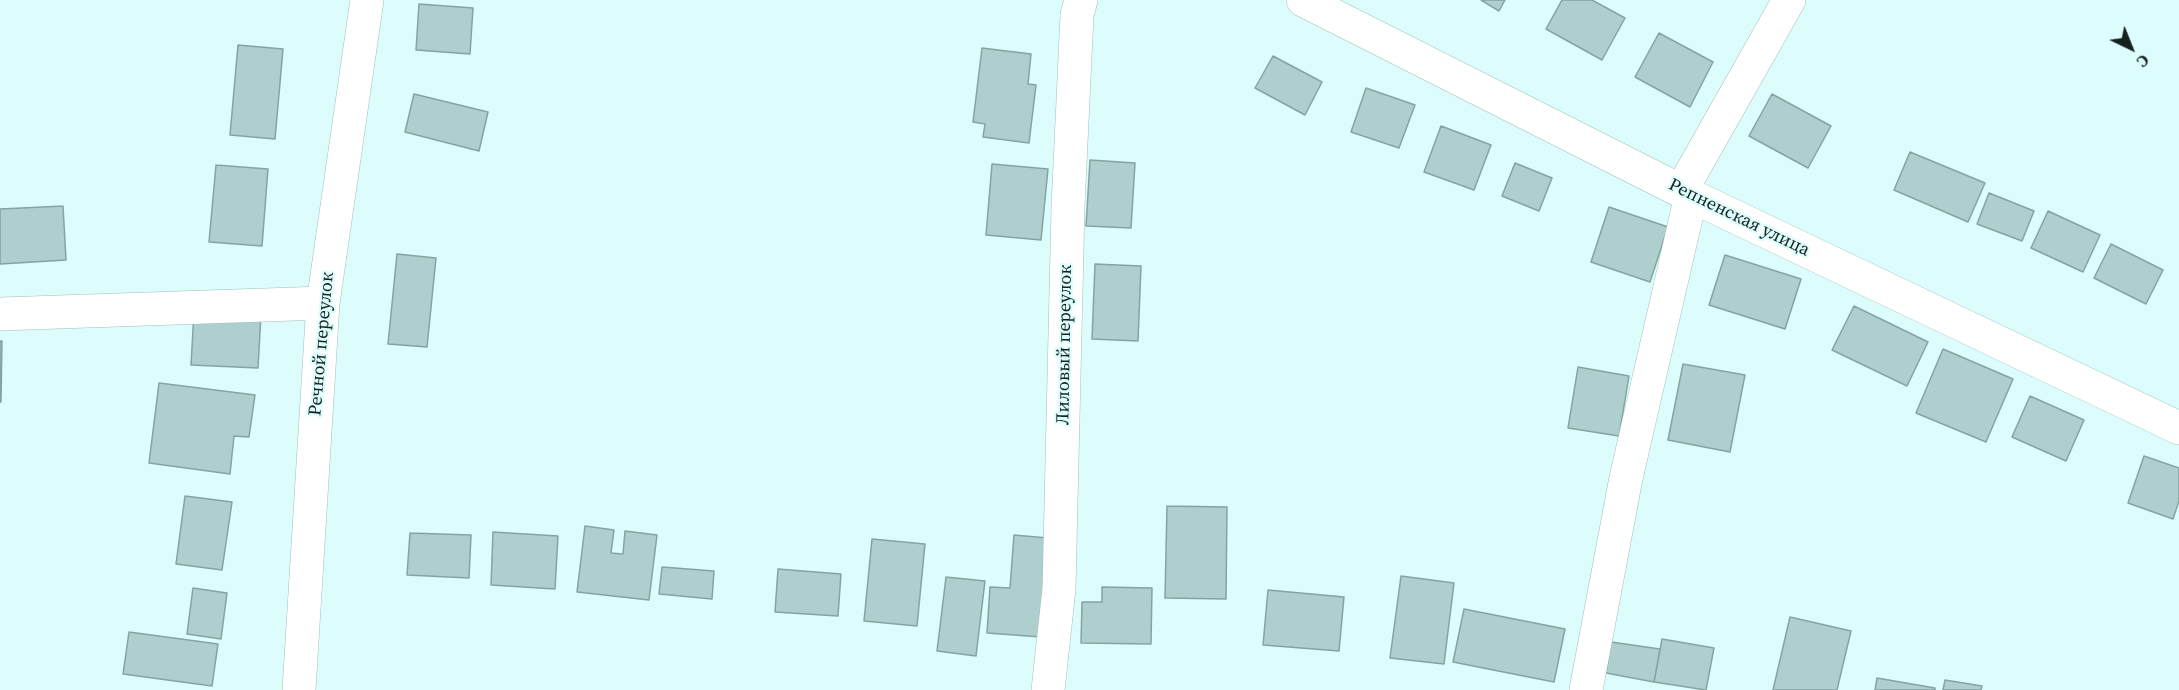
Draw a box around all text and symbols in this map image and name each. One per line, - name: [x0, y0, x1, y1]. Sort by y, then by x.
- north arrow: [2101, 18, 2161, 78]
- text: С: [2132, 50, 2154, 73]
- street label: Репненская улица: [1665, 174, 1813, 262]
- street label: Лиловый переулок: [1053, 265, 1077, 425]
- street label: Речной переулок: [305, 271, 339, 417]

